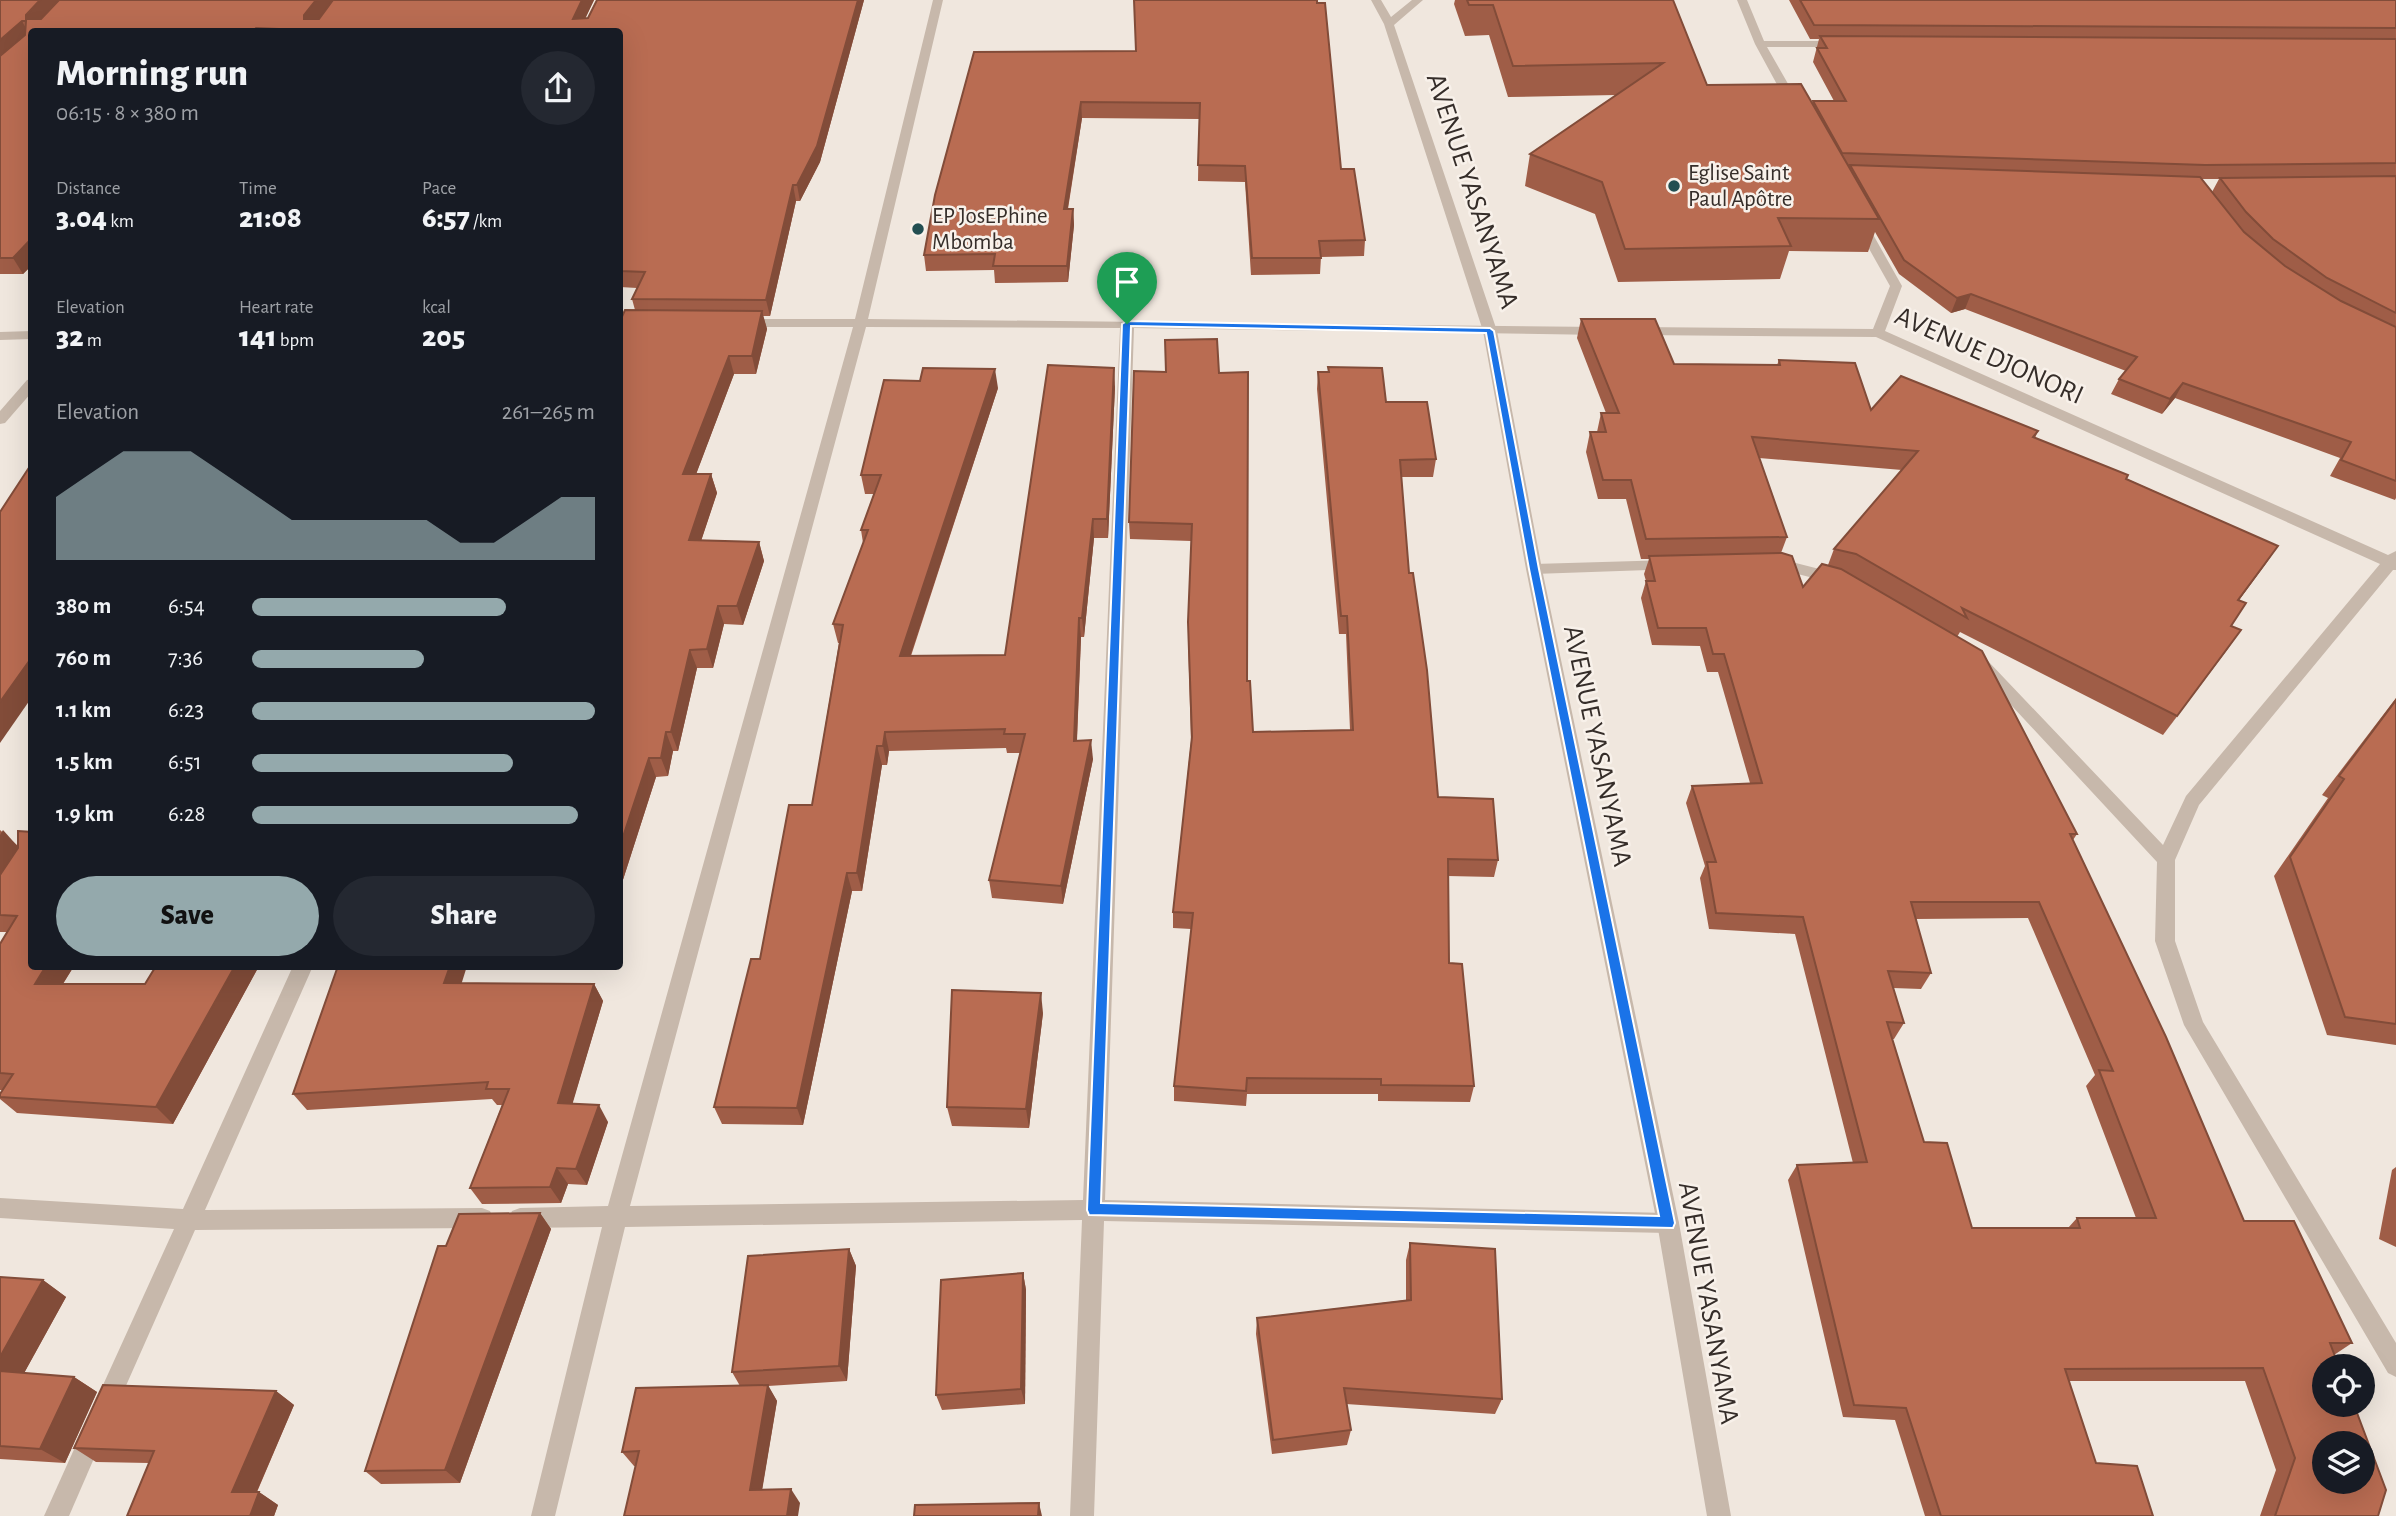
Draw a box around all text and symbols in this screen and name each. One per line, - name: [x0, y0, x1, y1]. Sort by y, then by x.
- button: share: [521, 51, 595, 125]
- text: Morning run: [56, 55, 248, 93]
- street label: AVENUE YASANYAMA: [1421, 70, 1523, 312]
- text: 06:15 · 8 × 380 m: [56, 102, 199, 125]
- place label: Eglise Saint Paul Apôtre: [1688, 162, 1792, 211]
- marker: Eglise Saint Paul Apôtre: [1666, 178, 1682, 194]
- text: Distance: [56, 179, 120, 198]
- text: Time: [239, 179, 277, 198]
- text: Pace: [422, 179, 456, 198]
- text: 3.04: [56, 203, 107, 233]
- text: 21:08: [239, 203, 302, 233]
- text: 6:57: [422, 203, 470, 233]
- place label: EP JosEPhine Mbomba: [932, 205, 1048, 254]
- text: km: [107, 212, 134, 231]
- text: /km: [470, 212, 502, 231]
- marker: EP JosEPhine Mbomba: [910, 221, 926, 237]
- pin: [1097, 252, 1157, 324]
- icon: arrive: [1108, 263, 1146, 301]
- text: Elevation: [56, 298, 125, 317]
- text: Heart rate: [239, 298, 314, 317]
- text: kcal: [422, 298, 451, 317]
- street label: AVENUE DJONORI: [1891, 302, 2087, 410]
- text: 32: [56, 322, 84, 352]
- text: 141: [239, 322, 277, 352]
- text: 205: [422, 322, 465, 352]
- text: m: [84, 331, 102, 350]
- text: bpm: [277, 331, 314, 350]
- text: Elevation: [56, 401, 139, 424]
- text: 261–265 m: [502, 401, 595, 424]
- text: 380 m: [56, 595, 111, 618]
- text: 6:54: [168, 595, 205, 618]
- street label: AVENUE YASANYAMA: [1558, 623, 1636, 869]
- text: 760 m: [56, 647, 111, 670]
- text: 7:36: [168, 647, 203, 670]
- text: 1.1 km: [56, 699, 111, 722]
- text: 6:23: [168, 699, 204, 722]
- text: 1.5 km: [56, 751, 113, 774]
- text: 6:51: [168, 751, 202, 774]
- text: 1.9 km: [56, 803, 114, 826]
- text: 6:28: [168, 803, 205, 826]
- button: Save: [56, 876, 319, 956]
- button: Share: [333, 876, 595, 956]
- street label: AVENUE YASANYAMA: [1673, 1180, 1743, 1426]
- map controls: [2312, 1354, 2375, 1494]
- button: locate: [2312, 1354, 2375, 1417]
- button: layers: [2312, 1431, 2375, 1494]

